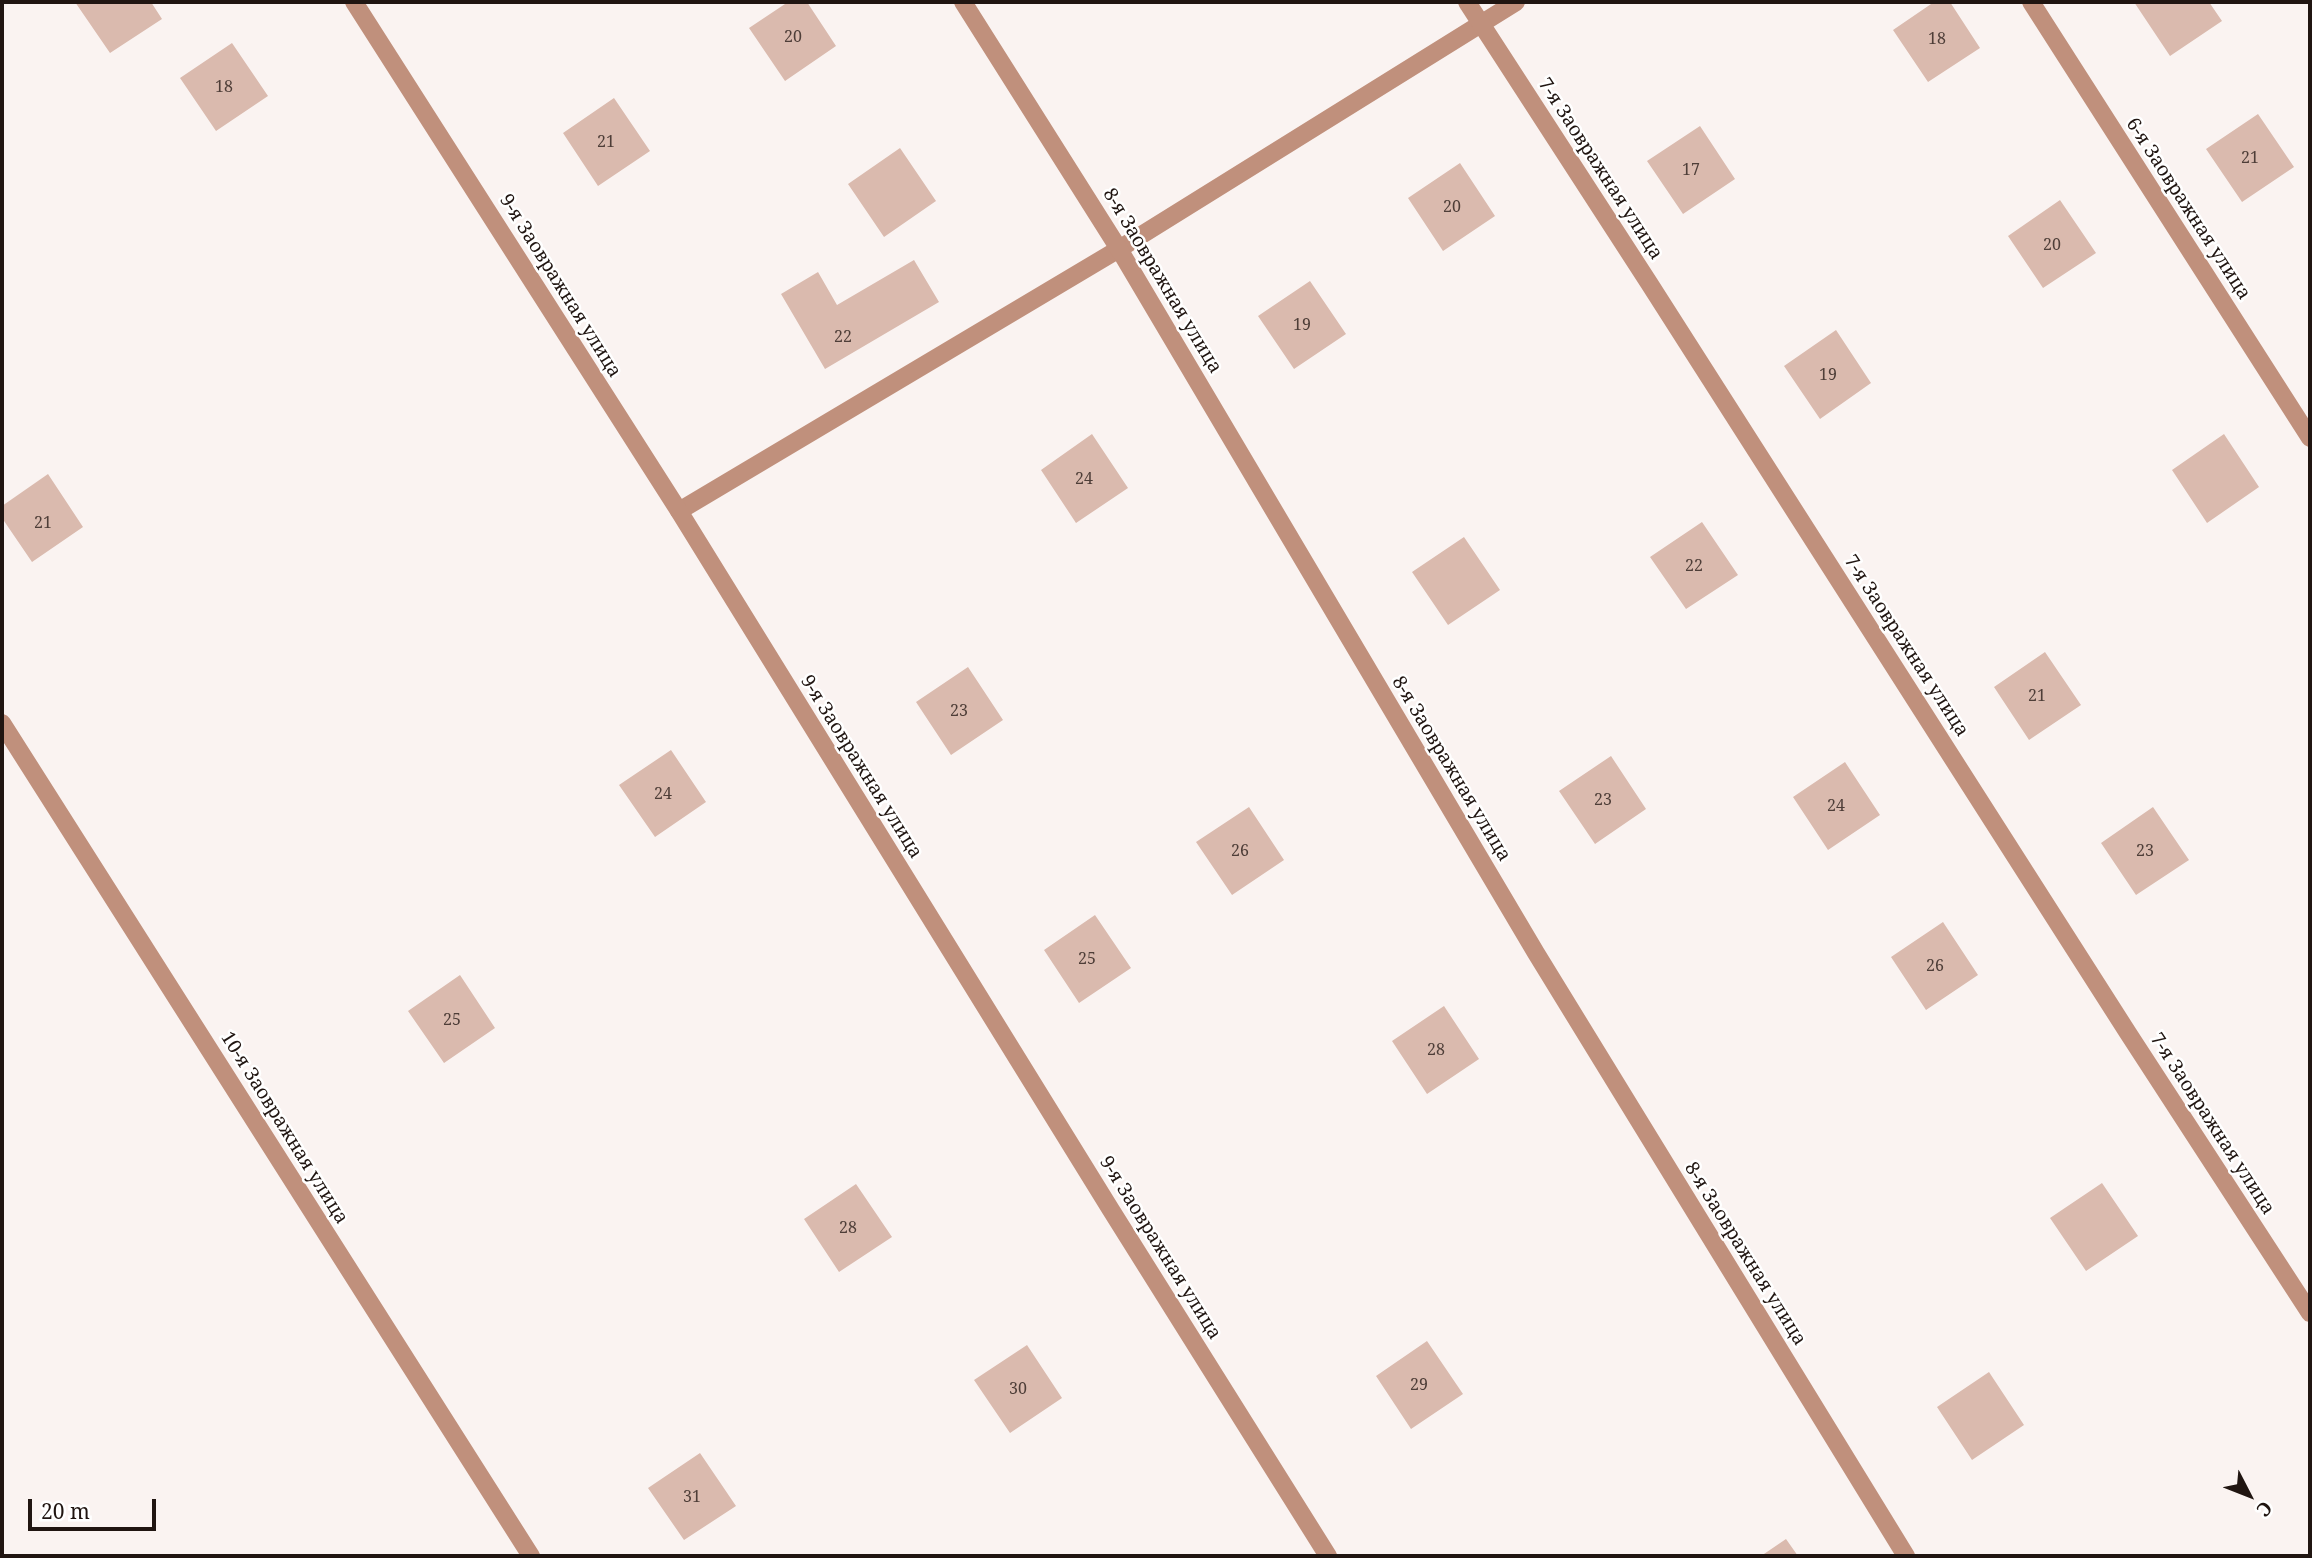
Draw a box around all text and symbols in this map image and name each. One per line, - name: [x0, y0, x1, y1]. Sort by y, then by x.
- house number: 20: [784, 27, 802, 47]
- house number: 18: [1928, 29, 1946, 49]
- street label: 7-я Заовражная улица: [1533, 74, 1667, 264]
- house number: 18: [215, 77, 233, 97]
- street label: 6-я Заовражная улица: [2121, 114, 2255, 304]
- house number: 21: [597, 132, 615, 152]
- house number: 21: [2241, 148, 2259, 168]
- house number: 17: [1682, 160, 1700, 180]
- street label: 8-я Заовражная улица: [1098, 184, 1226, 378]
- street label: 9-я Заовражная улица: [494, 190, 626, 382]
- house number: 20: [1443, 197, 1461, 217]
- house number: 20: [2043, 235, 2061, 255]
- house number: 19: [1293, 315, 1311, 335]
- house number: 22: [834, 327, 852, 347]
- house number: 19: [1819, 365, 1837, 385]
- house number: 24: [1075, 469, 1093, 489]
- house number: 21: [34, 513, 52, 533]
- street label: 7-я Заовражная улица: [1839, 551, 1973, 741]
- house number: 22: [1685, 556, 1703, 576]
- street label: 9-я Заовражная улица: [795, 671, 927, 863]
- street label: 8-я Заовражная улица: [1387, 672, 1515, 866]
- house number: 21: [2028, 686, 2046, 706]
- house number: 23: [950, 701, 968, 721]
- house number: 24: [654, 784, 672, 804]
- house number: 23: [1594, 790, 1612, 810]
- house number: 24: [1827, 796, 1845, 816]
- house number: 26: [1231, 841, 1249, 861]
- house number: 23: [2136, 841, 2154, 861]
- house number: 25: [1078, 949, 1096, 969]
- house number: 26: [1926, 956, 1944, 976]
- house number: 25: [443, 1010, 461, 1030]
- street label: 10-я Заовражная улица: [215, 1028, 353, 1228]
- street label: 7-я Заовражная улица: [2145, 1029, 2279, 1219]
- house number: 28: [1427, 1040, 1445, 1060]
- street label: 9-я Заовражная улица: [1094, 1152, 1226, 1344]
- street label: 8-я Заовражная улица: [1679, 1158, 1811, 1350]
- house number: 28: [839, 1218, 857, 1238]
- house number: 29: [1410, 1375, 1428, 1395]
- house number: 30: [1009, 1379, 1027, 1399]
- north arrow: [2214, 1460, 2284, 1530]
- scale bar: [32, 1484, 159, 1528]
- house number: 31: [683, 1487, 701, 1507]
- text: С: [2251, 1496, 2278, 1522]
- text: 20 m: [41, 1497, 90, 1525]

